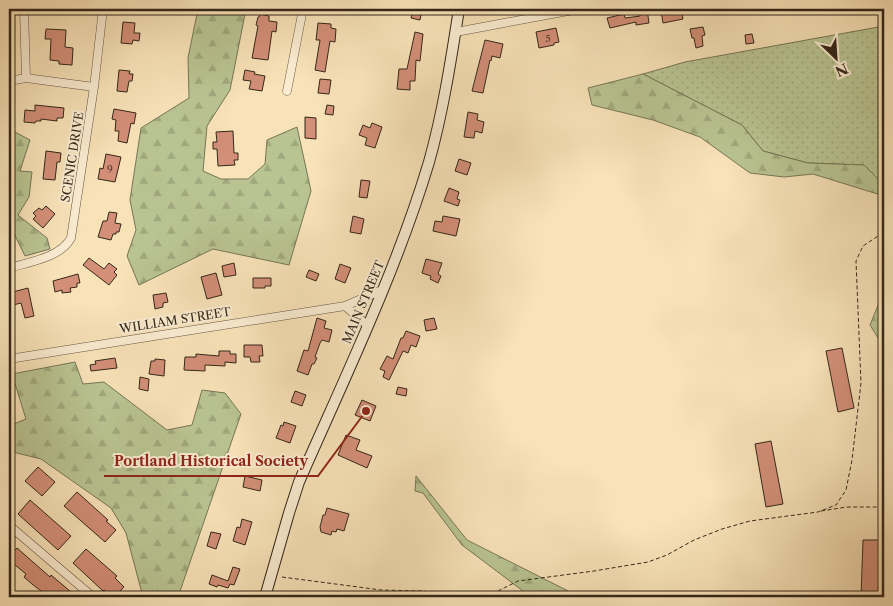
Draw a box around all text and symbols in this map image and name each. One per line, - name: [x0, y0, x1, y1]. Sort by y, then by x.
- house number: 5: [545, 32, 551, 45]
- north arrow: [810, 32, 860, 82]
- text: N: [832, 59, 851, 81]
- street label: SCENIC DRIVE: [57, 111, 87, 203]
- house number: 9: [107, 162, 113, 175]
- street label: MAIN STREET: [339, 258, 387, 346]
- street label: WILLIAM STREET: [117, 304, 232, 336]
- callout: Portland Historical Society: [104, 447, 318, 476]
- text: Portland Historical Society: [114, 452, 308, 470]

